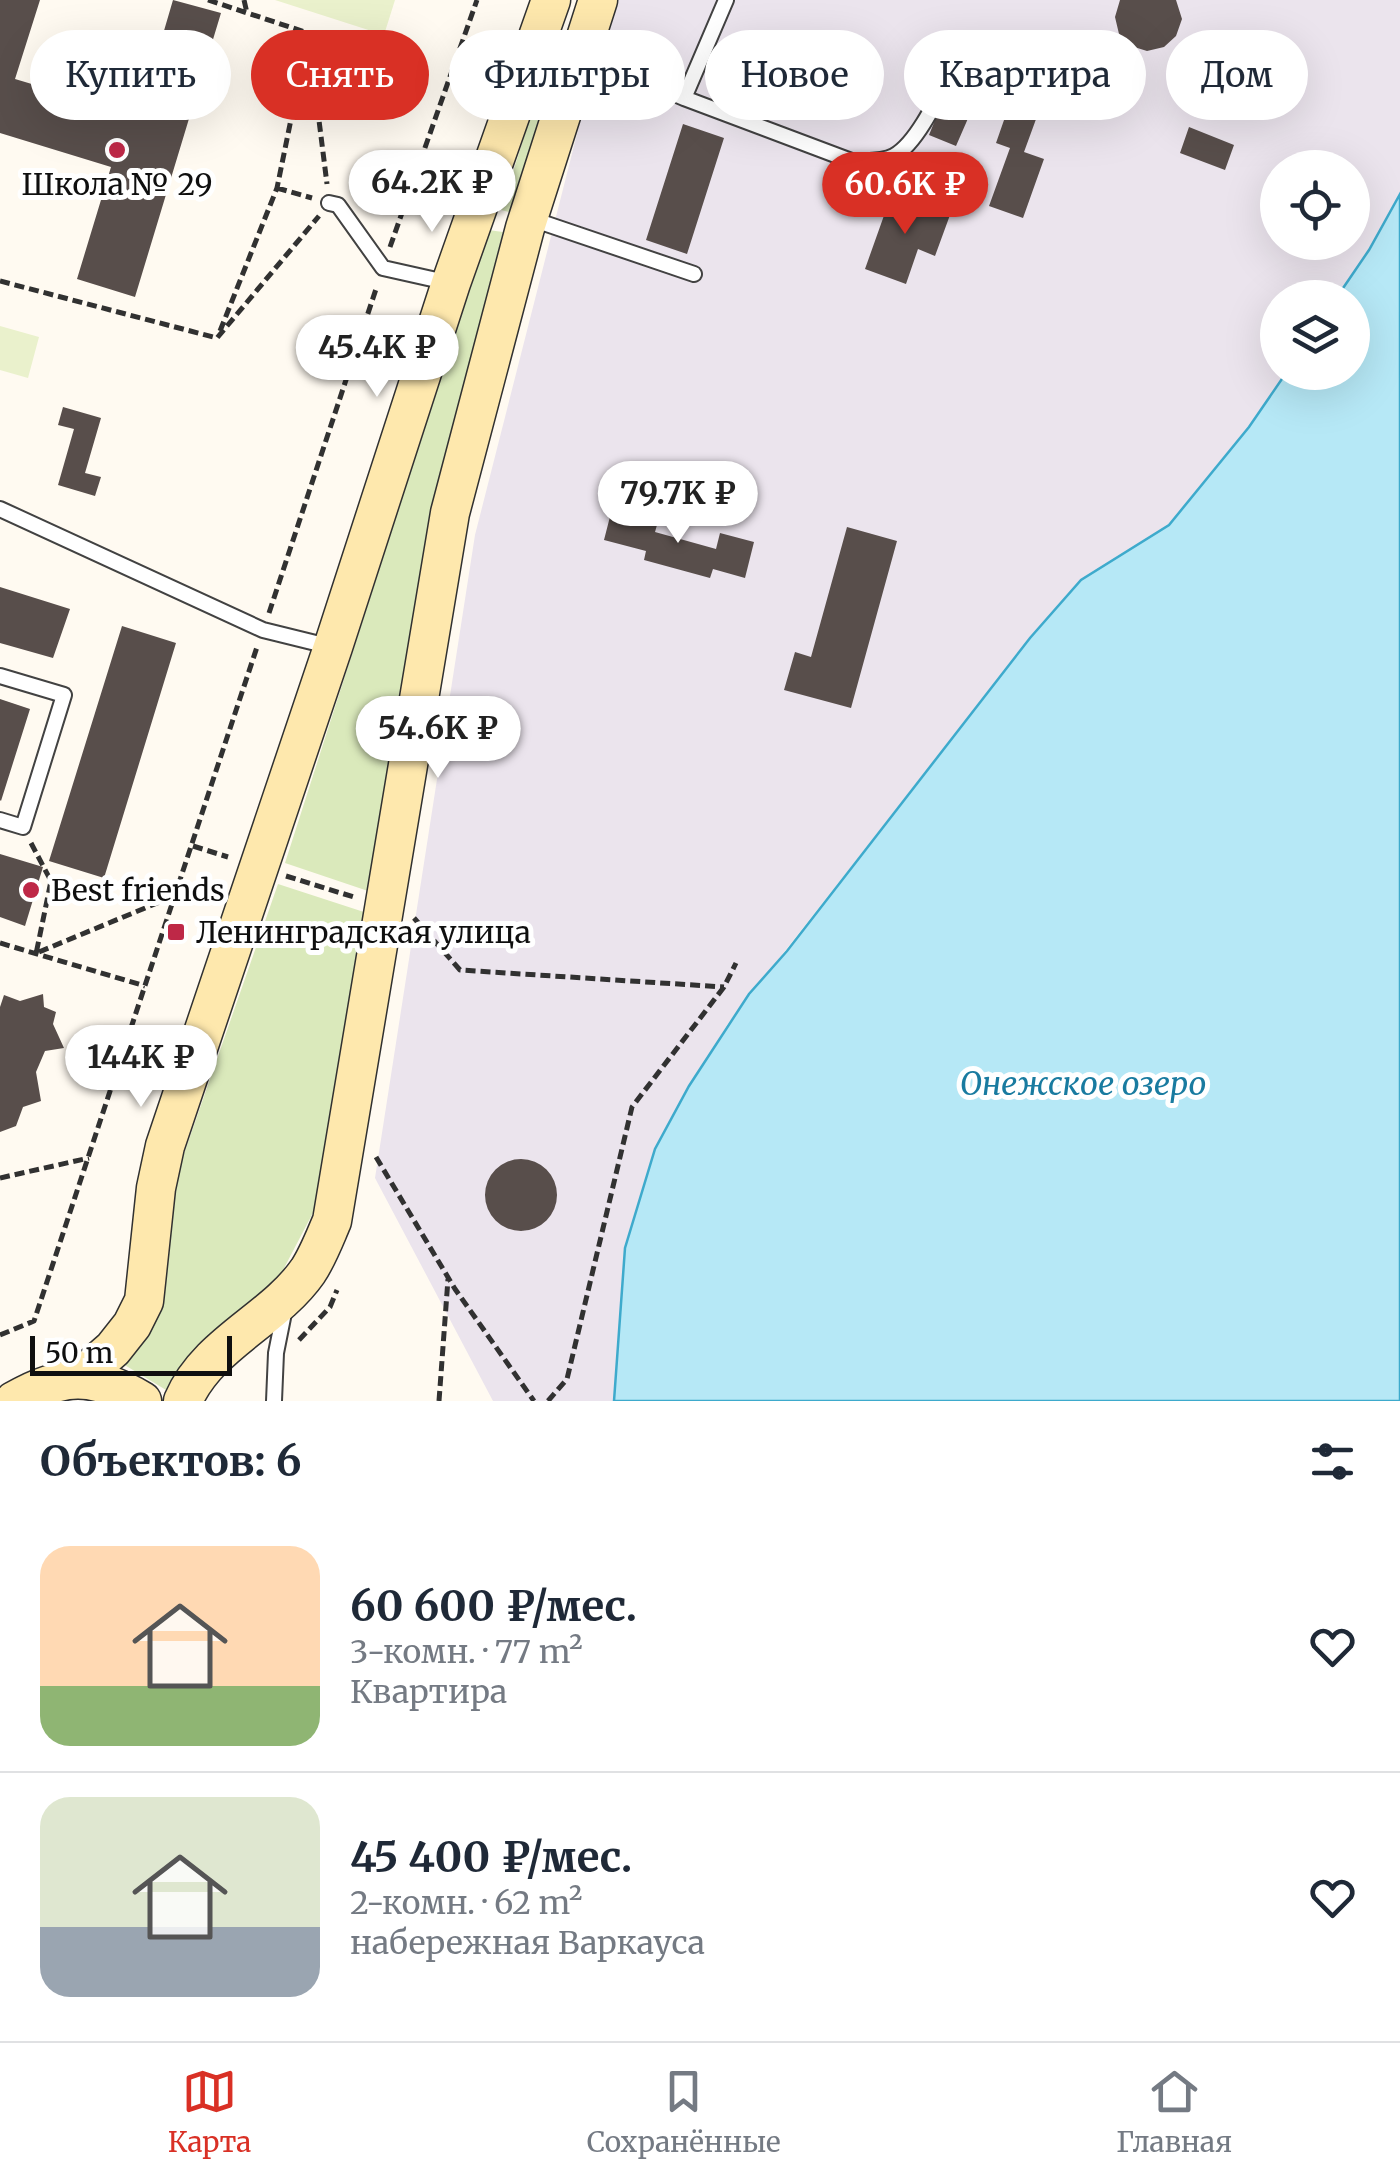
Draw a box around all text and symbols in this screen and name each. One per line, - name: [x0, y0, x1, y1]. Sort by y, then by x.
- chip: Купить: [30, 30, 231, 120]
- chip: Снять: [251, 30, 429, 120]
- chip: Фильтры: [449, 30, 685, 120]
- chip: Новое: [705, 30, 884, 120]
- chip: Квартира: [904, 30, 1146, 120]
- chip: Дом: [1166, 30, 1308, 120]
- marker: Школа № 29: [106, 139, 128, 161]
- pin: 64.2K ₽: [340, 150, 524, 235]
- map controls: [1260, 150, 1370, 390]
- button: locate: [1260, 150, 1370, 260]
- pin: 60.6K ₽: [813, 152, 997, 237]
- text: 64.2K ₽: [371, 162, 493, 202]
- text: 60.6K ₽: [844, 164, 966, 204]
- place label: Школа № 29: [21, 165, 213, 203]
- button: layers: [1260, 280, 1370, 390]
- pin: 45.4K ₽: [285, 315, 469, 400]
- text: 45.4K ₽: [318, 327, 436, 367]
- pin: 79.7K ₽: [586, 461, 770, 546]
- text: 79.7K ₽: [620, 473, 736, 513]
- pin: 54.6K ₽: [346, 696, 530, 781]
- text: 54.6K ₽: [378, 708, 498, 748]
- place label: Best friends: [51, 871, 225, 909]
- marker: Best friends: [20, 879, 42, 901]
- place label: Ленинградская улица: [196, 913, 531, 951]
- marker: Ленинградская улица: [165, 921, 187, 943]
- pin: 144K ₽: [60, 1025, 222, 1110]
- text: 144K ₽: [87, 1037, 195, 1077]
- water label: Онежское озеро: [960, 1064, 1206, 1104]
- scale bar: [30, 1331, 232, 1376]
- text: 50 m: [45, 1335, 113, 1371]
- icon: filters: [1305, 1434, 1360, 1489]
- text: Объектов: 6: [40, 1435, 302, 1487]
- text: 60 600 ₽/мес.: [350, 1580, 637, 1632]
- icon: home: [120, 1586, 240, 1706]
- icon: heart: [1305, 1619, 1360, 1674]
- text: 3-комн. · 77 m²: [350, 1632, 583, 1672]
- text: Квартира: [350, 1672, 507, 1712]
- text: 45 400 ₽/мес.: [350, 1831, 632, 1883]
- icon: home: [120, 1837, 240, 1957]
- icon: heart: [1305, 1870, 1360, 1925]
- text: 2-комн. · 62 m²: [350, 1883, 583, 1923]
- text: набережная Варкауса: [350, 1923, 705, 1963]
- tab: Карта: [168, 2064, 251, 2160]
- tab: Сохранённые: [587, 2064, 781, 2160]
- tab: Главная: [1116, 2064, 1232, 2160]

